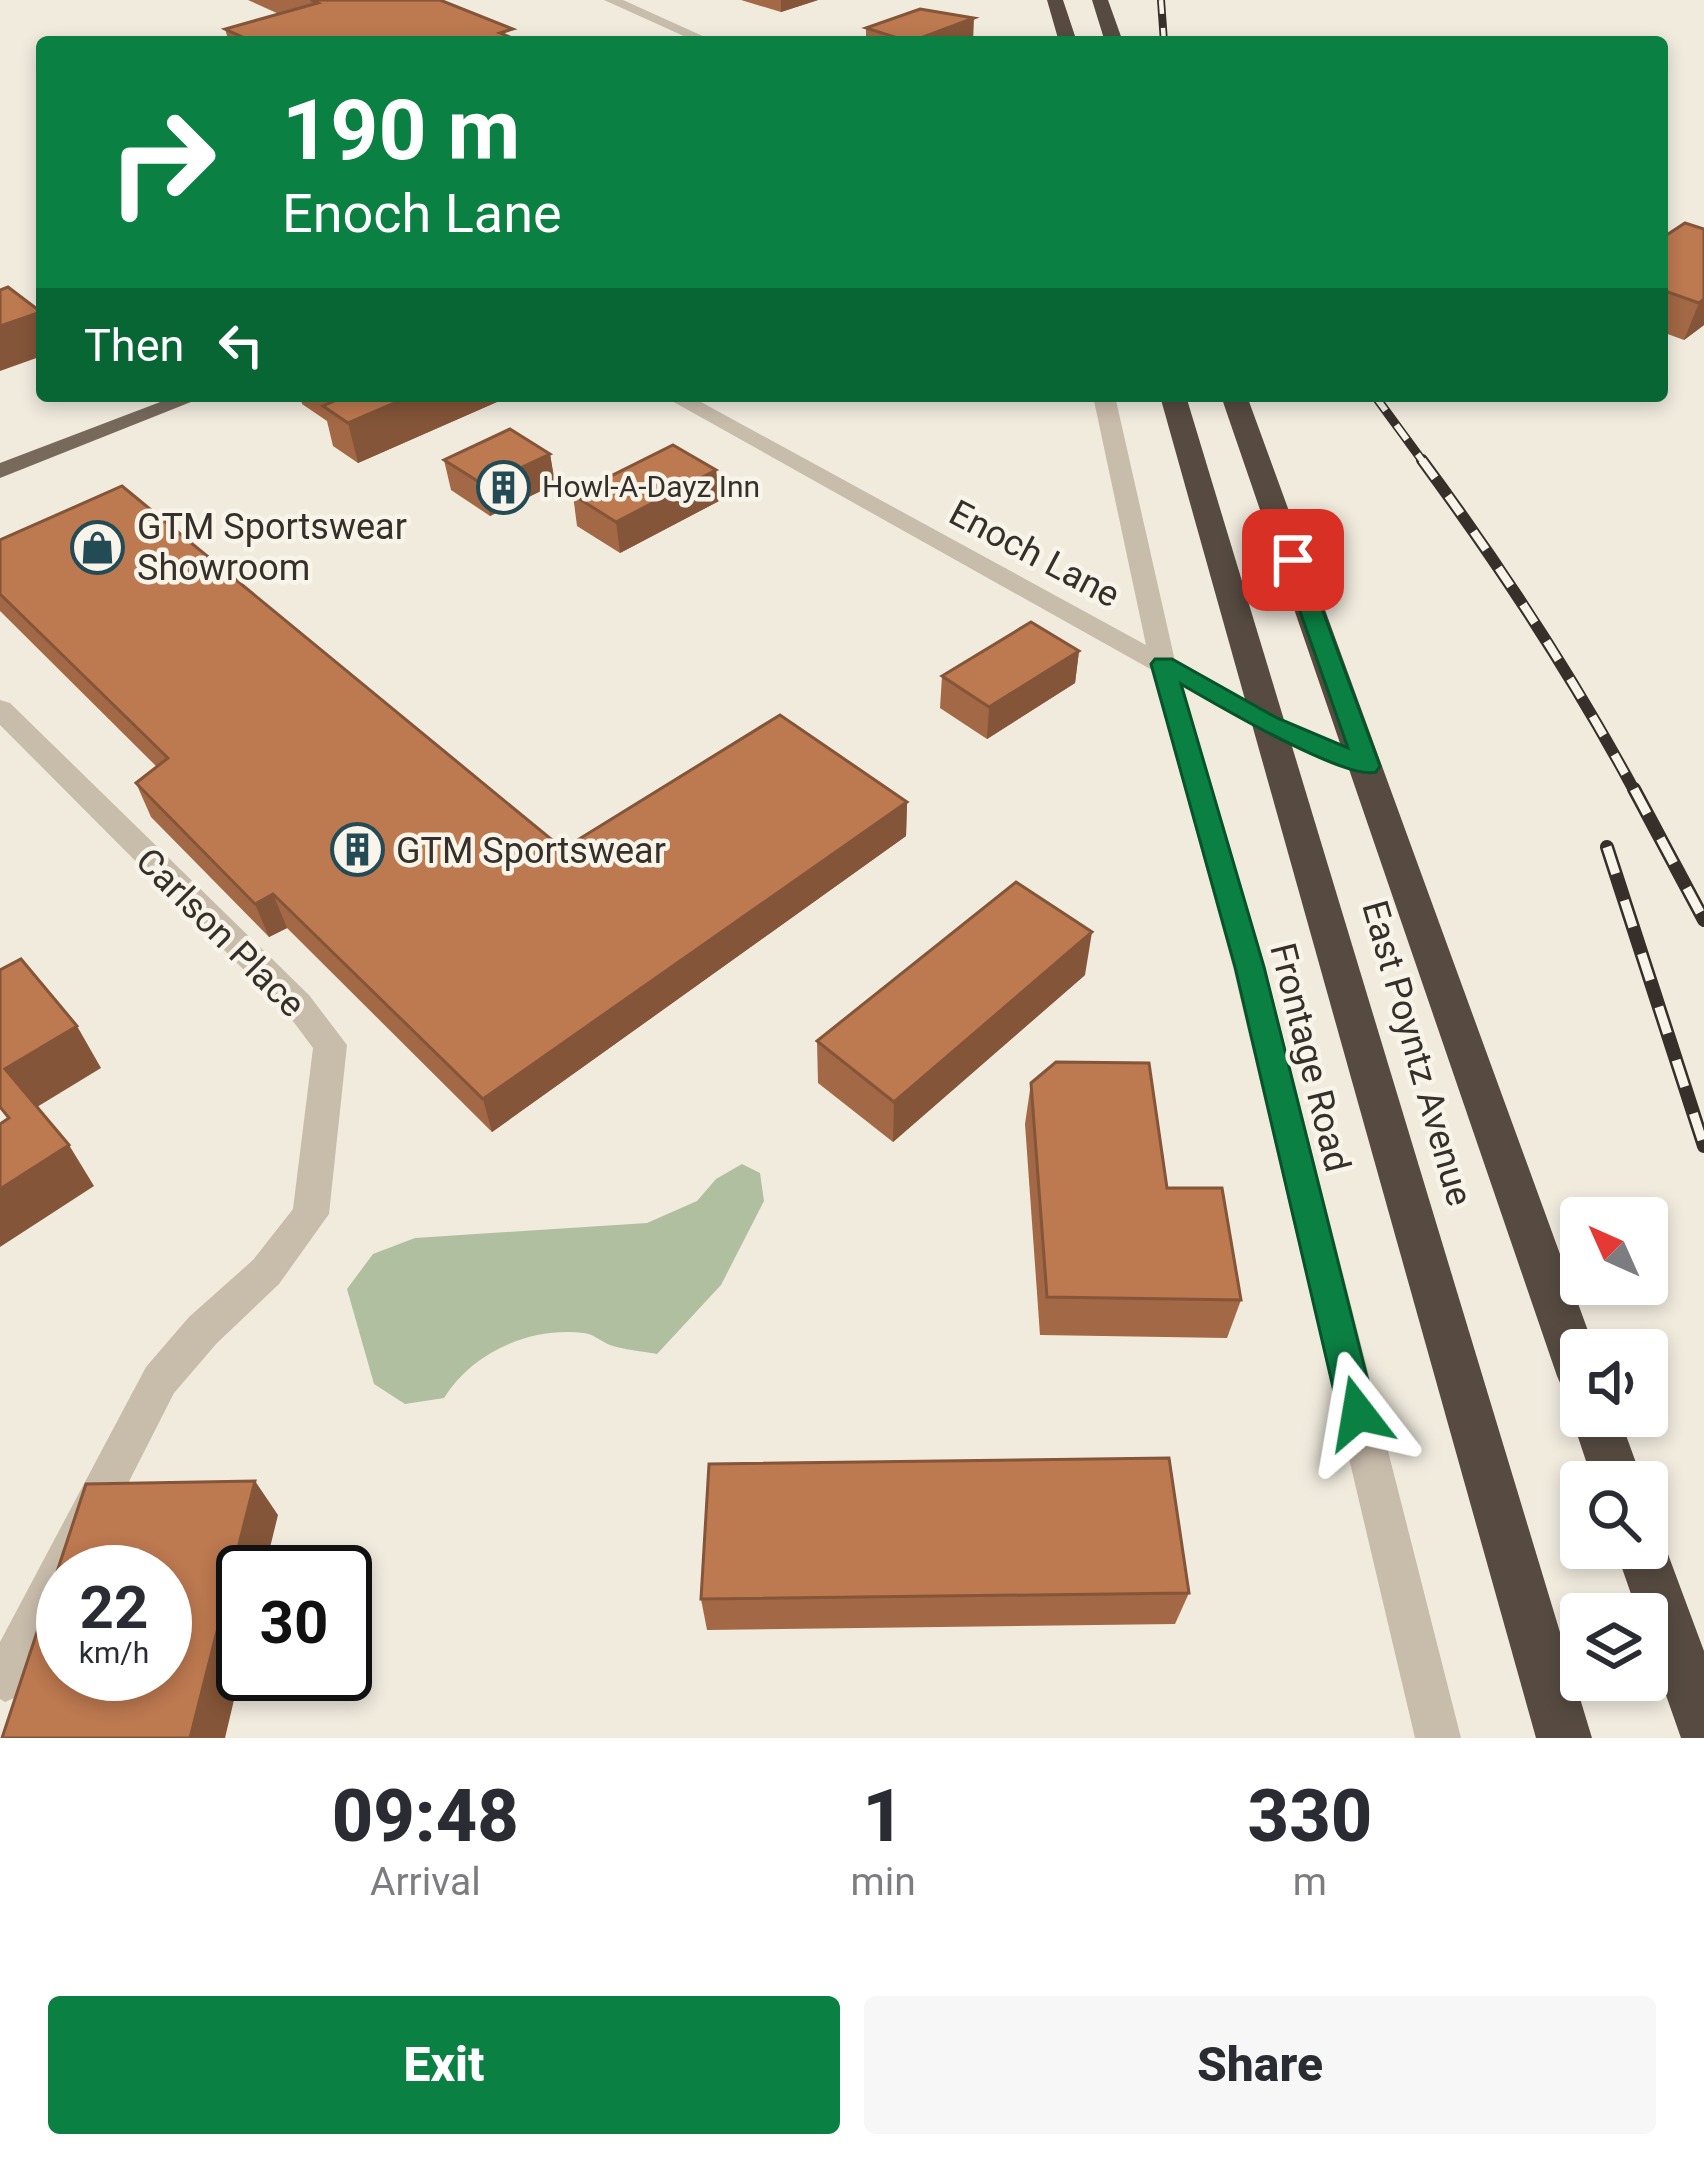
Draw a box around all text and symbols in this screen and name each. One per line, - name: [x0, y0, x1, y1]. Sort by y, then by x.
- text: 190 m: [282, 81, 520, 180]
- icon: right: [84, 84, 240, 240]
- text: Enoch Lane: [282, 182, 562, 245]
- icon: left: [208, 312, 274, 378]
- text: Then: [84, 319, 184, 372]
- building icon: Howl-A-Dayz Inn: [475, 459, 531, 515]
- place label: Howl-A-Dayz Inn: [542, 469, 760, 504]
- street label: Enoch Lane: [942, 492, 1127, 616]
- place label: GTM Sportswear Showroom: [137, 506, 407, 589]
- pin: [1242, 509, 1344, 611]
- shop icon: GTM Sportswear Showroom: [70, 519, 126, 575]
- icon: arrive: [1260, 527, 1326, 593]
- building icon: GTM Sportswear: [329, 822, 385, 878]
- place label: GTM Sportswear: [396, 830, 666, 872]
- street label: Carlson Place: [127, 840, 313, 1026]
- street label: East Poyntz Avenue: [1353, 896, 1481, 1211]
- street label: Frontage Road: [1261, 939, 1359, 1176]
- north arrow: [1560, 1197, 1668, 1305]
- map controls: [1560, 1197, 1668, 1701]
- button: sound: [1560, 1329, 1668, 1437]
- position arrow: [1295, 1350, 1421, 1476]
- button: search: [1560, 1461, 1668, 1569]
- speed limit sign: 30: [216, 1545, 372, 1701]
- text: 22: [80, 1572, 148, 1643]
- button: layers: [1560, 1593, 1668, 1701]
- text: km/h: [79, 1635, 149, 1670]
- text: 09:48: [332, 1774, 519, 1859]
- text: 1: [862, 1774, 904, 1859]
- text: 330: [1248, 1774, 1372, 1859]
- text: Arrival: [370, 1859, 481, 1905]
- text: min: [851, 1859, 916, 1905]
- text: m: [1293, 1859, 1327, 1905]
- button: Exit: [48, 1996, 840, 2134]
- button: Share: [864, 1996, 1656, 2134]

